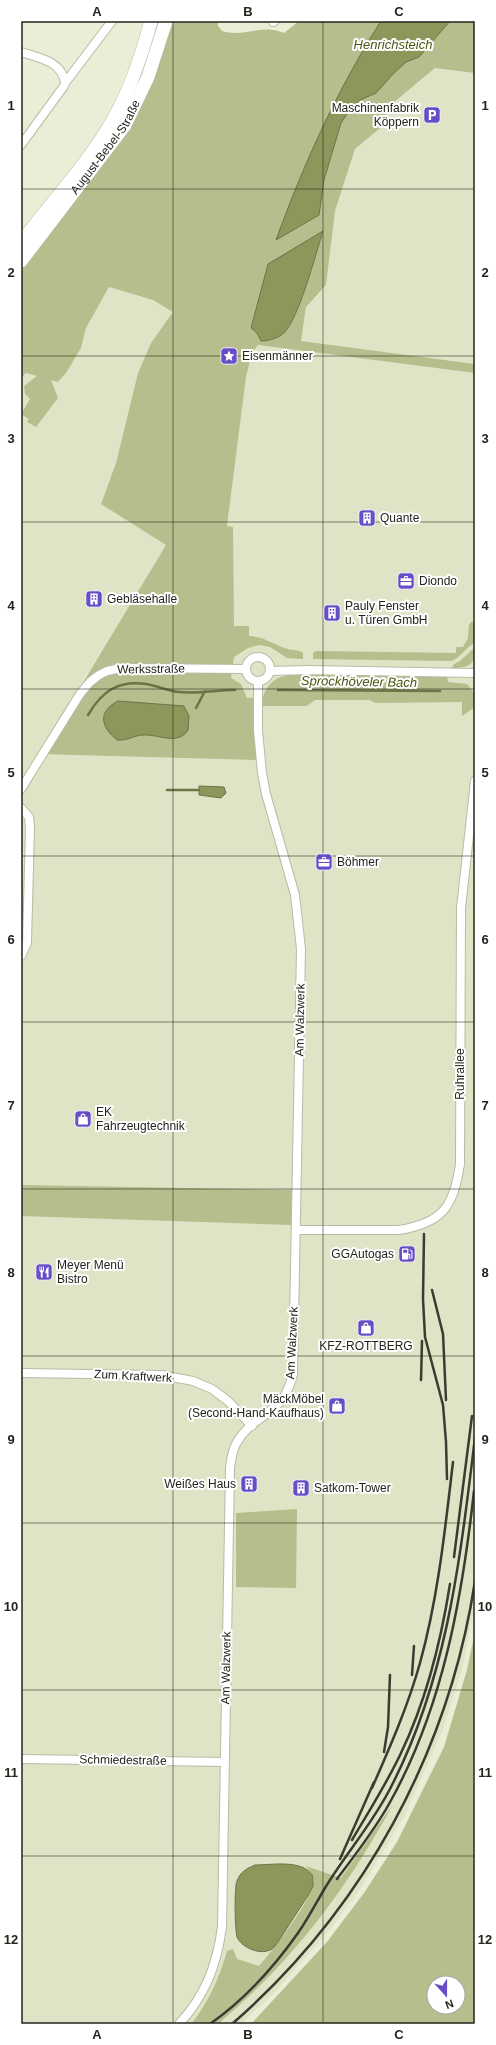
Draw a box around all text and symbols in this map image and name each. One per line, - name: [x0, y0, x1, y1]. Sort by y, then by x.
- text: A: [92, 4, 102, 19]
- text: B: [243, 4, 253, 19]
- text: C: [394, 4, 404, 19]
- water label: Henrichsteich: [354, 37, 432, 52]
- street label: August-Bebel-Straße: [68, 97, 143, 197]
- text: 1: [7, 98, 15, 113]
- text: 1: [481, 98, 489, 113]
- place label: Maschinenfabrik Köppern: [332, 101, 420, 129]
- parking icon: Maschinenfabrik Köppern: [422, 105, 442, 125]
- text: 2: [7, 265, 15, 280]
- text: 2: [481, 265, 489, 280]
- place icon: Eisenmänner: [219, 346, 239, 366]
- place label: Eisenmänner: [242, 349, 313, 363]
- text: 3: [7, 431, 15, 446]
- text: 3: [481, 431, 489, 446]
- building icon: Quante: [357, 508, 377, 528]
- place label: Quante: [380, 511, 420, 525]
- office icon: Diondo: [396, 571, 416, 591]
- place label: Diondo: [419, 574, 457, 588]
- building icon: Gebläsehalle: [84, 589, 104, 609]
- place label: Gebläsehalle: [107, 592, 177, 606]
- text: 4: [7, 598, 15, 613]
- text: 4: [481, 598, 489, 613]
- place label: Pauly Fenster u. Türen GmbH: [345, 599, 427, 627]
- building icon: Pauly Fenster u. Türen GmbH: [322, 603, 342, 623]
- street label: Werksstraße: [117, 661, 185, 677]
- water label: Sprockhöveler Bach: [301, 673, 417, 690]
- text: 5: [7, 765, 15, 780]
- text: 5: [481, 765, 489, 780]
- office icon: Böhmer: [314, 852, 334, 872]
- place label: Böhmer: [337, 855, 379, 869]
- text: 6: [7, 932, 15, 947]
- text: 6: [481, 932, 489, 947]
- street label: Am Walzwerk: [292, 982, 308, 1057]
- street label: Ruhrallee: [453, 1048, 467, 1100]
- text: 7: [7, 1098, 15, 1113]
- text: 7: [481, 1098, 489, 1113]
- place label: EK Fahrzeugtechnik: [96, 1105, 186, 1133]
- shop icon: EK Fahrzeugtechnik: [73, 1109, 93, 1129]
- fuel station icon: GGAutogas: [397, 1244, 417, 1264]
- place label: GGAutogas: [331, 1247, 394, 1261]
- place label: Meyer Menü Bistro: [57, 1258, 124, 1286]
- restaurant icon: Meyer Menü Bistro: [34, 1262, 54, 1282]
- text: 8: [7, 1265, 15, 1280]
- text: 8: [481, 1265, 489, 1280]
- street label: Am Walzwerk: [283, 1305, 301, 1380]
- shop icon: KFZ-ROTTBERG: [356, 1318, 376, 1338]
- place label: KFZ-ROTTBERG: [319, 1339, 413, 1353]
- street label: Zum Kraftwerk: [94, 1367, 173, 1385]
- place label: MäckMöbel (Second-Hand-Kaufhaus): [188, 1392, 324, 1420]
- shop icon: MäckMöbel (Second-Hand-Kaufhaus): [327, 1396, 347, 1416]
- text: 9: [7, 1432, 15, 1447]
- text: 9: [481, 1432, 489, 1447]
- building icon: Weißes Haus: [239, 1474, 259, 1494]
- place label: Weißes Haus: [164, 1477, 236, 1491]
- building icon: Satkom-Tower: [291, 1478, 311, 1498]
- place label: Satkom-Tower: [314, 1481, 391, 1495]
- text: 10: [4, 1599, 18, 1614]
- text: 10: [478, 1599, 492, 1614]
- street label: Am Walzwerk: [218, 1630, 234, 1705]
- street label: Schmiedestraße: [79, 1752, 167, 1768]
- text: 11: [4, 1765, 18, 1780]
- text: 11: [478, 1765, 492, 1780]
- text: 12: [4, 1932, 18, 1947]
- text: 12: [478, 1932, 492, 1947]
- north arrow: [426, 1975, 466, 2015]
- text: N: [444, 1997, 455, 2011]
- text: A: [92, 2027, 102, 2042]
- text: B: [243, 2027, 253, 2042]
- text: C: [394, 2027, 404, 2042]

